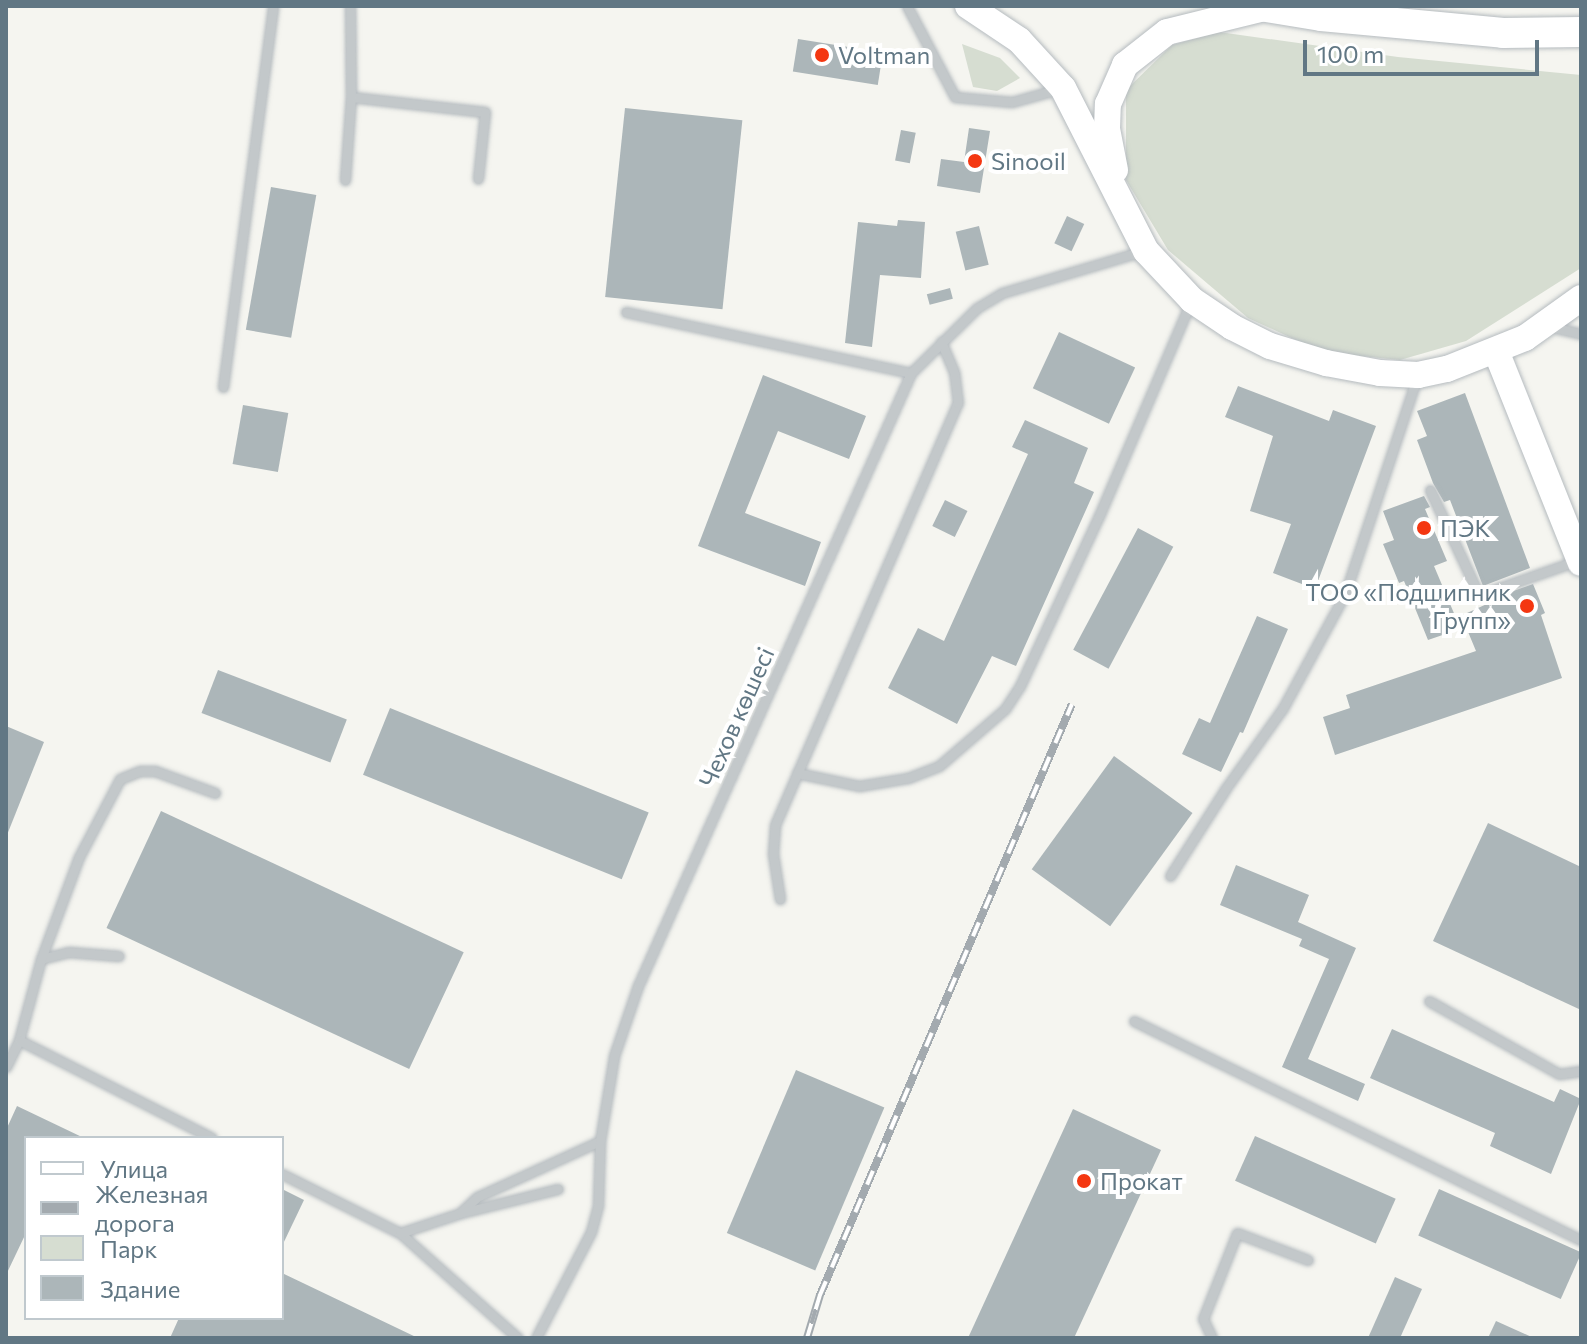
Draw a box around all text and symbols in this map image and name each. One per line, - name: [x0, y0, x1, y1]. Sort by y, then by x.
- scale bar: [1307, 24, 1543, 74]
- text: 100 m: [1317, 39, 1384, 68]
- place label: Voltman: [838, 41, 930, 69]
- marker: Voltman: [813, 46, 831, 64]
- place label: Sinooil: [991, 147, 1066, 175]
- marker: Sinooil: [966, 152, 984, 170]
- place label: ПЭК: [1440, 514, 1491, 542]
- marker: ПЭК: [1415, 519, 1433, 537]
- place label: ТОО «Подшипник Групп»: [1305, 578, 1511, 634]
- marker: ТОО «Подшипник Групп»: [1518, 597, 1536, 615]
- street label: Чехов көшесі: [692, 643, 780, 791]
- legend: [24, 1136, 284, 1320]
- text: Улица: [100, 1154, 168, 1183]
- place label: Прокат: [1100, 1167, 1183, 1195]
- marker: Прокат: [1075, 1172, 1093, 1190]
- text: Железная дорога: [95, 1179, 208, 1237]
- text: Парк: [100, 1234, 157, 1263]
- text: Здание: [100, 1274, 180, 1303]

